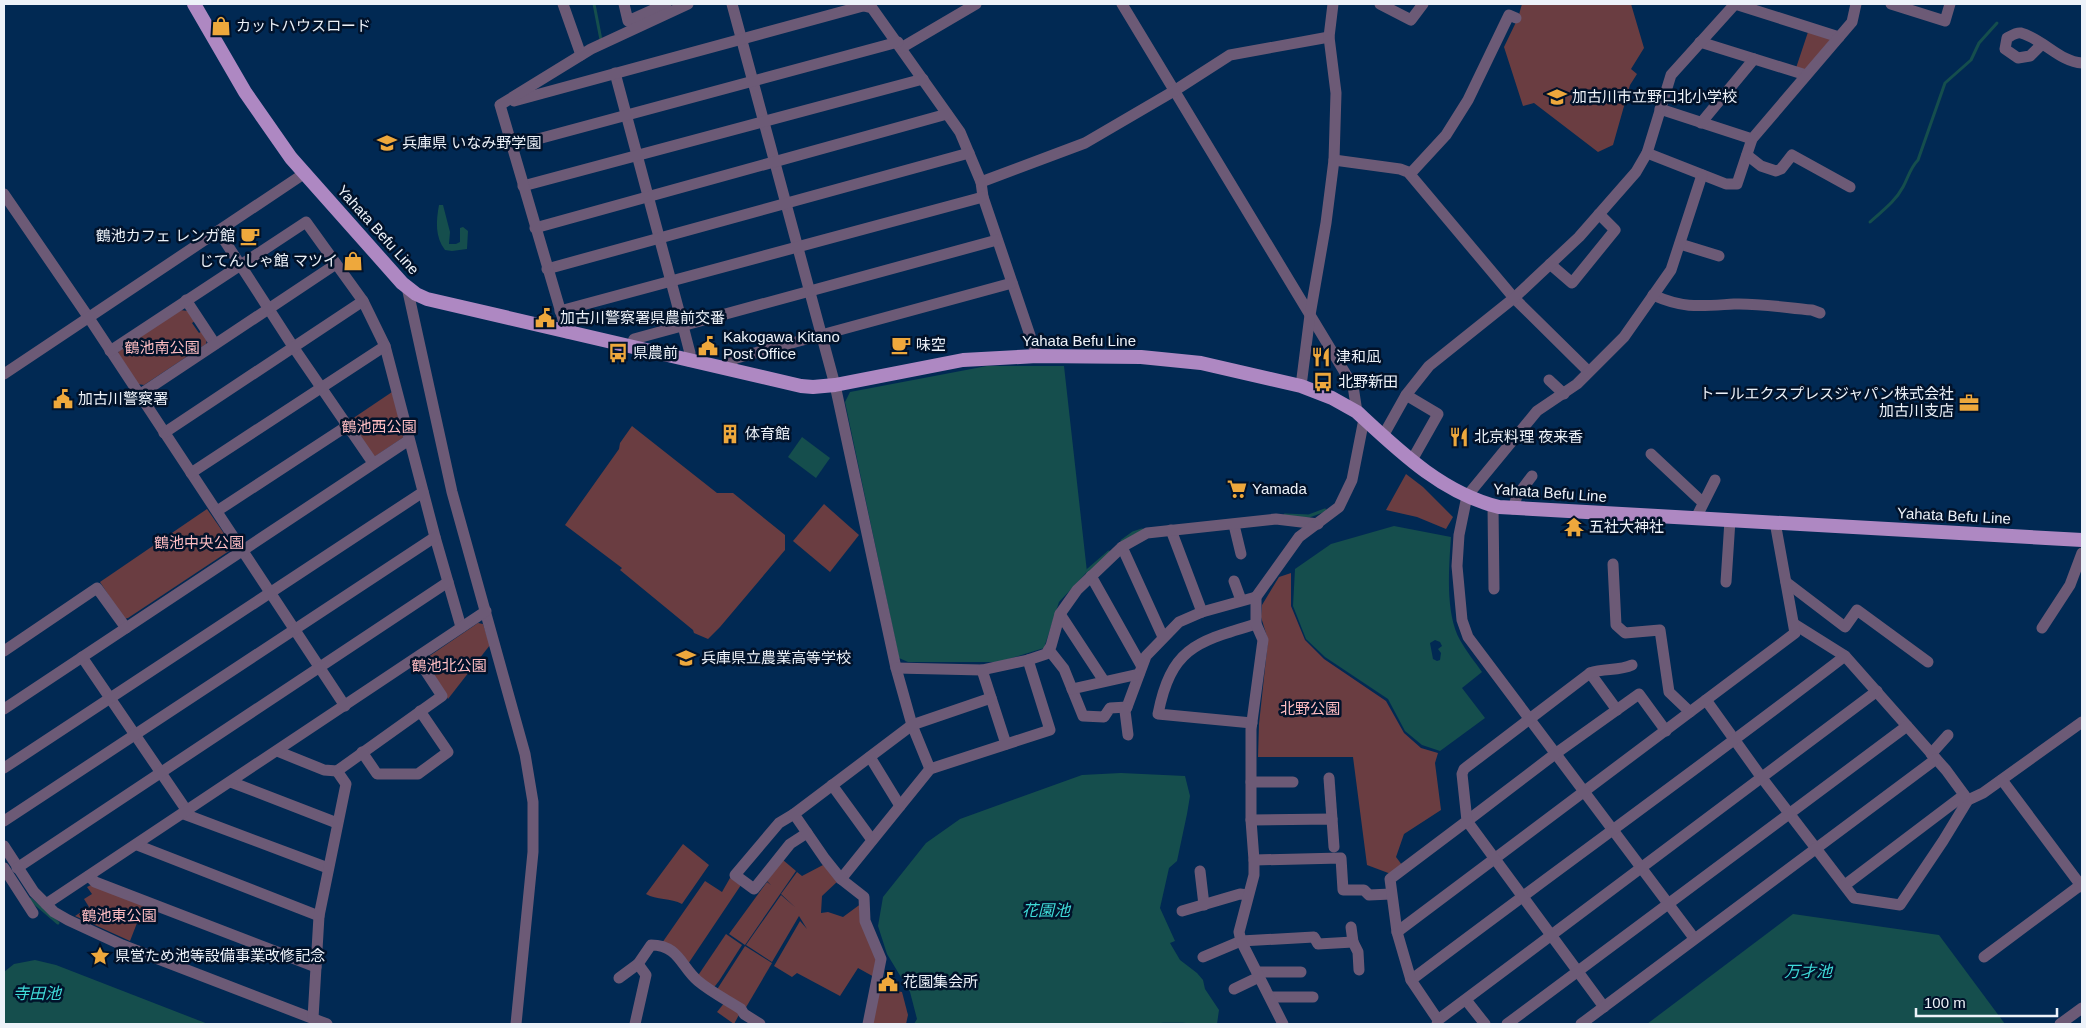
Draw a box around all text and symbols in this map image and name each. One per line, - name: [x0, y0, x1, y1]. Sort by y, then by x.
- shop icon: カットハウスロード: [210, 15, 232, 37]
- place label: カットハウスロード: [236, 17, 371, 34]
- school or university icon: 加古川市立野口北小学校: [1546, 86, 1568, 108]
- place label: 加古川市立野口北小学校: [1572, 88, 1737, 105]
- school or university icon: 兵庫県 いなみ野学園: [376, 132, 398, 154]
- place label: 兵庫県 いなみ野学園: [402, 134, 541, 151]
- street label: Yahata Befu Line: [334, 182, 423, 278]
- cafe icon: 鶴池カフェ レンガ館: [239, 225, 261, 247]
- place label: 鶴池カフェ レンガ館: [96, 227, 235, 244]
- shop icon: じてんしゃ館 マツイ: [342, 250, 364, 272]
- place label: じてんしゃ館 マツイ: [199, 252, 338, 269]
- public building icon: 加古川警察署県農前交番: [534, 307, 556, 329]
- place label: 加古川警察署県農前交番: [560, 309, 725, 326]
- place label: Kakogawa Kitano Post Office: [723, 328, 840, 362]
- street label: Yahata Befu Line: [1022, 332, 1136, 349]
- cafe icon: 味空: [890, 334, 912, 356]
- public building icon: Kakogawa Kitano Post Office: [697, 335, 719, 357]
- place label: 味空: [916, 336, 946, 353]
- park label: 鶴池南公園: [124, 339, 200, 356]
- bus stop icon: 県農前: [607, 342, 629, 364]
- place label: 県農前: [633, 344, 678, 361]
- restaurant icon: 津和凪: [1310, 346, 1332, 368]
- place label: 津和凪: [1336, 348, 1381, 365]
- bus stop icon: 北野新田: [1312, 371, 1334, 393]
- place label: 北野新田: [1338, 373, 1398, 390]
- place label: トールエクスプレスジャパン株式会社 加古川支店: [1699, 385, 1954, 419]
- public building icon: 加古川警察署: [52, 388, 74, 410]
- place label: 加古川警察署: [78, 390, 168, 407]
- office icon: トールエクスプレスジャパン株式会社 加古川支店: [1958, 392, 1980, 414]
- park label: 鶴池西公園: [341, 418, 417, 435]
- building icon: 体育館: [719, 423, 741, 445]
- place label: 体育館: [745, 425, 790, 442]
- restaurant icon: 北京料理 夜来香: [1448, 426, 1470, 448]
- place label: 北京料理 夜来香: [1474, 428, 1583, 445]
- supermarket icon: Yamada: [1226, 478, 1248, 500]
- place label: Yamada: [1252, 480, 1307, 497]
- street label: Yahata Befu Line: [1493, 480, 1607, 505]
- street label: Yahata Befu Line: [1897, 504, 2011, 527]
- temple icon: 五社大神社: [1563, 516, 1585, 538]
- place label: 五社大神社: [1589, 518, 1664, 535]
- park label: 鶴池中央公園: [154, 534, 244, 551]
- school or university icon: 兵庫県立農業高等学校: [675, 647, 697, 669]
- place label: 兵庫県立農業高等学校: [701, 649, 851, 666]
- park label: 鶴池北公園: [411, 657, 487, 674]
- park label: 北野公園: [1280, 700, 1340, 717]
- water label: 花園池: [1022, 902, 1072, 919]
- park label: 鶴池東公園: [81, 907, 157, 924]
- place icon: 県営ため池等設備事業改修記念: [89, 945, 111, 967]
- place label: 県営ため池等設備事業改修記念: [115, 947, 325, 964]
- water label: 万才池: [1784, 963, 1834, 980]
- public building icon: 花園集会所: [877, 971, 899, 993]
- place label: 花園集会所: [903, 973, 978, 990]
- water label: 寺田池: [13, 985, 63, 1002]
- scale bar: [1916, 986, 2057, 1018]
- text: 100 m: [1924, 994, 1966, 1011]

